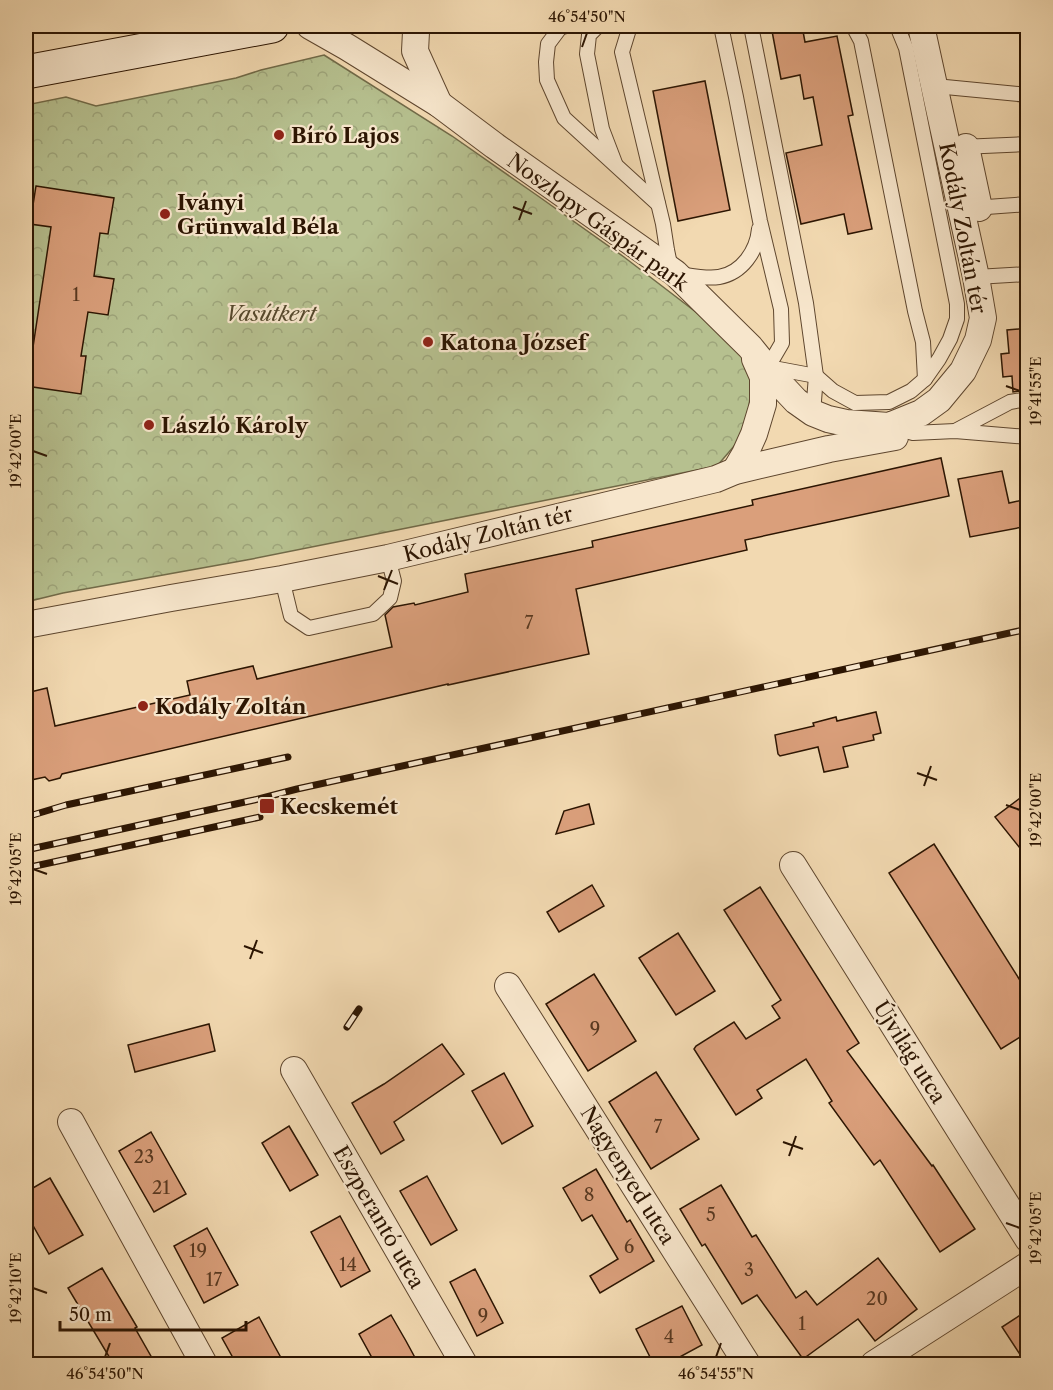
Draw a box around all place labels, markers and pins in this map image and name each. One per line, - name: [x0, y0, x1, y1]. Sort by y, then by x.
- place label: Bíró Lajos: [291, 123, 399, 148]
- marker: Bíró Lajos: [272, 128, 286, 142]
- place label: Iványi Grünwald Béla: [177, 190, 340, 239]
- marker: Iványi Grünwald Béla: [158, 207, 172, 221]
- place label: Katona József: [440, 330, 590, 355]
- marker: Katona József: [421, 335, 435, 349]
- place label: László Károly: [161, 413, 309, 438]
- marker: László Károly: [142, 418, 156, 432]
- place label: Kodály Zoltán: [155, 694, 307, 719]
- marker: Kodály Zoltán: [136, 699, 150, 713]
- place label: Kecskemét: [280, 794, 398, 819]
- marker: Kecskemét: [258, 797, 276, 815]

